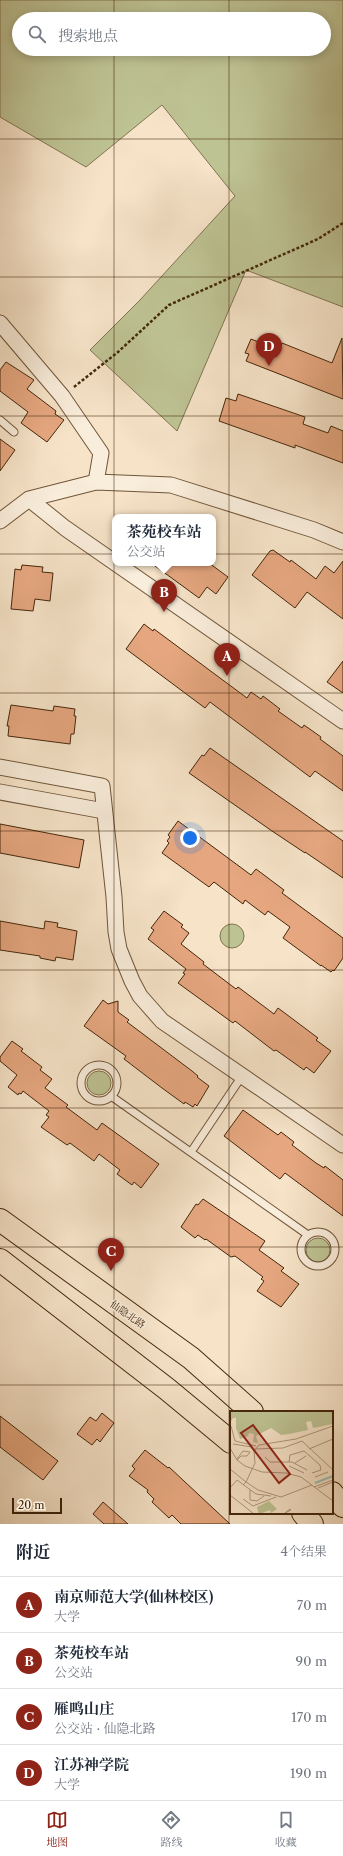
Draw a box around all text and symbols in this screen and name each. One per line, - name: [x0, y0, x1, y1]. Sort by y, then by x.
- search box: [12, 12, 331, 56]
- icon: search: [26, 23, 48, 45]
- text: 搜索地点: [58, 26, 118, 45]
- pin: D: [256, 333, 282, 366]
- popup: [112, 514, 216, 566]
- text: 茶苑校车站: [126, 522, 202, 541]
- text: 公交站: [126, 543, 166, 559]
- pin: B: [151, 579, 177, 612]
- pin: A: [214, 643, 240, 676]
- your location: [180, 828, 200, 848]
- pin: C: [98, 1238, 124, 1271]
- street label: 仙隐北路: [107, 1297, 148, 1331]
- inset map: [230, 1411, 333, 1514]
- scale bar: [12, 1496, 62, 1515]
- text: 20 m: [18, 1498, 44, 1512]
- text: 附近: [16, 1542, 50, 1562]
- text: 4个结果: [280, 1543, 327, 1559]
- text: 南京师范大学(仙林校区): [54, 1587, 213, 1606]
- text: A: [24, 1597, 34, 1613]
- text: 70 m: [297, 1597, 327, 1613]
- text: 大学: [54, 1608, 80, 1624]
- text: 茶苑校车站: [54, 1643, 129, 1662]
- text: B: [24, 1653, 34, 1669]
- text: 90 m: [296, 1653, 327, 1669]
- text: 公交站: [54, 1664, 93, 1680]
- text: 雁鸣山庄: [54, 1699, 114, 1718]
- text: C: [24, 1709, 34, 1725]
- text: 170 m: [291, 1709, 327, 1725]
- text: 公交站 · 仙隐北路: [54, 1720, 156, 1736]
- text: 江苏神学院: [54, 1755, 129, 1774]
- text: D: [23, 1765, 35, 1781]
- text: 190 m: [290, 1765, 327, 1781]
- text: 大学: [54, 1776, 80, 1792]
- tab: 地图: [46, 1809, 68, 1849]
- tab: 路线: [160, 1809, 182, 1849]
- tab: 收藏: [275, 1809, 297, 1849]

